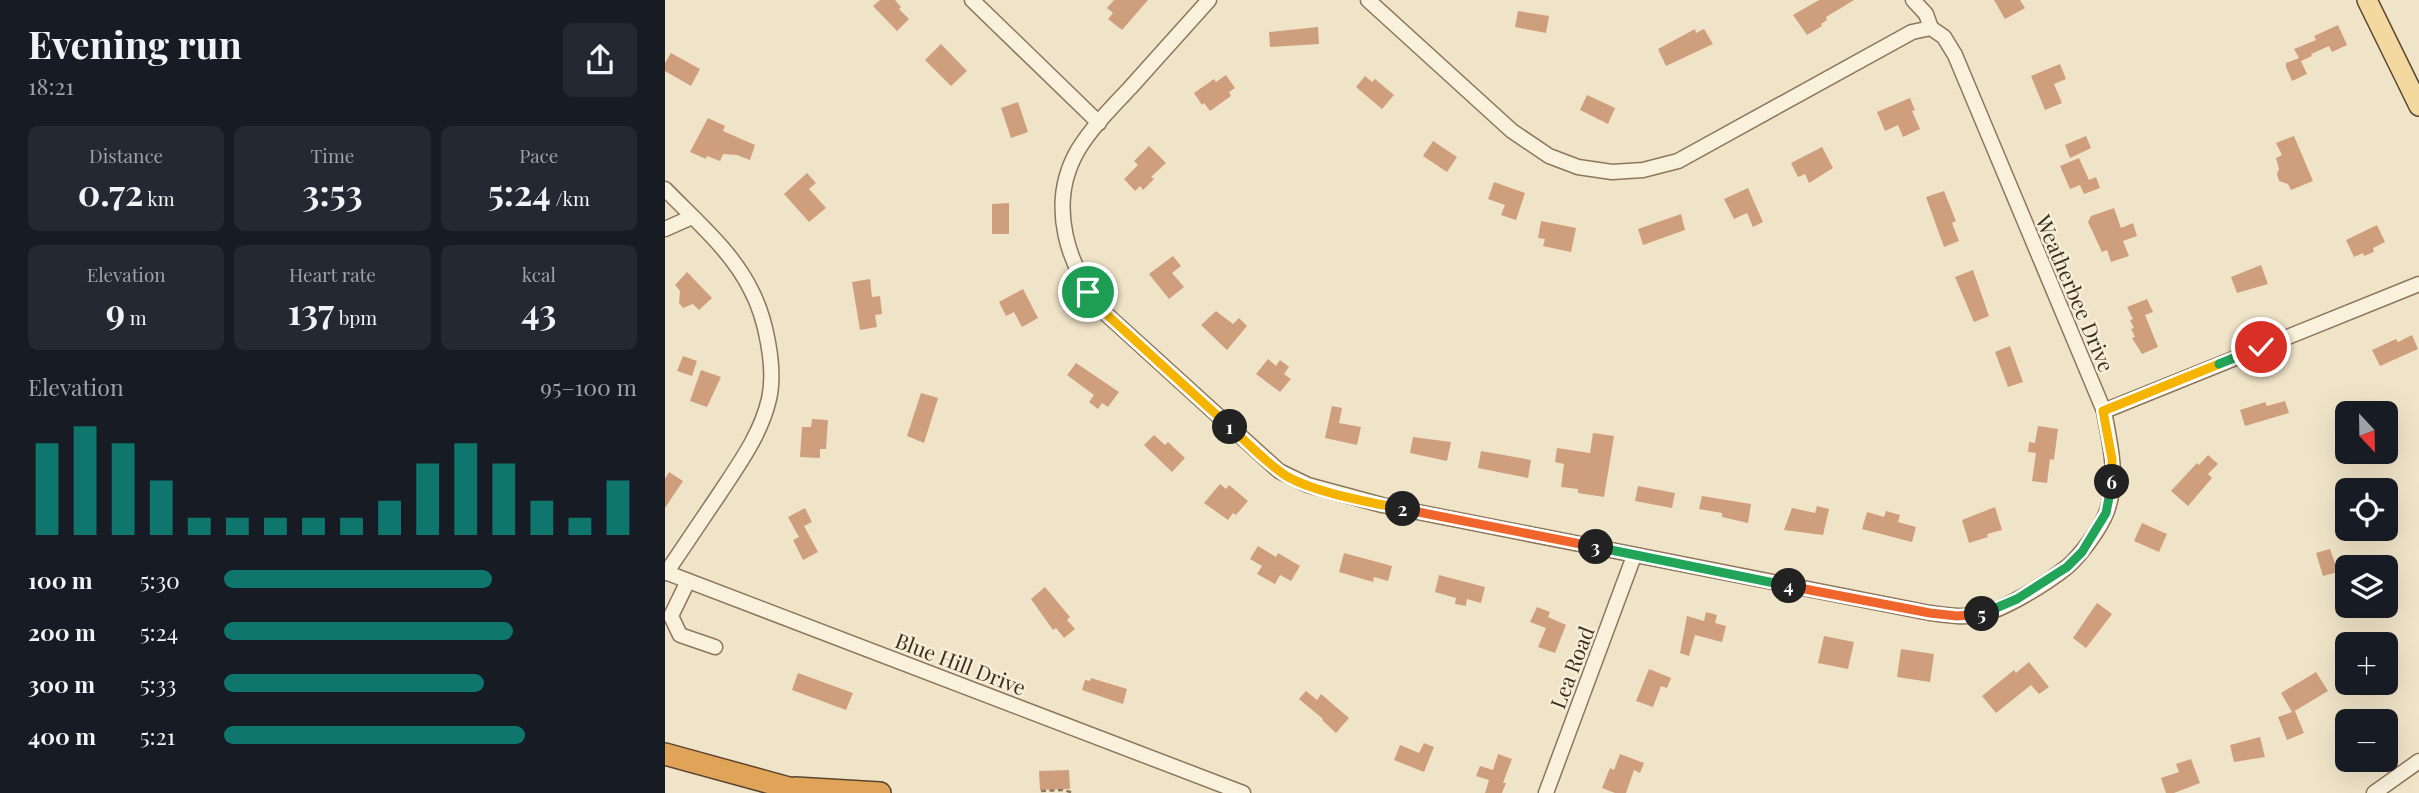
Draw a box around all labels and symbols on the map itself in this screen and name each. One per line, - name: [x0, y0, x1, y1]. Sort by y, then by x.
- street label: Weatherbee Drive: [2030, 209, 2122, 376]
- pin: [1058, 262, 1118, 322]
- pin: [2231, 317, 2291, 377]
- north arrow: [2335, 401, 2397, 464]
- pin: 1: [1213, 410, 1247, 444]
- pin: 6: [2095, 464, 2129, 500]
- pin: 2: [1385, 491, 1421, 526]
- pin: 3: [1579, 530, 1613, 564]
- pin: 4: [1771, 568, 1807, 604]
- pin: 5: [1965, 596, 1999, 632]
- street label: Lea Road: [1542, 622, 1600, 712]
- street label: Blue Hill Drive: [892, 625, 1030, 701]

